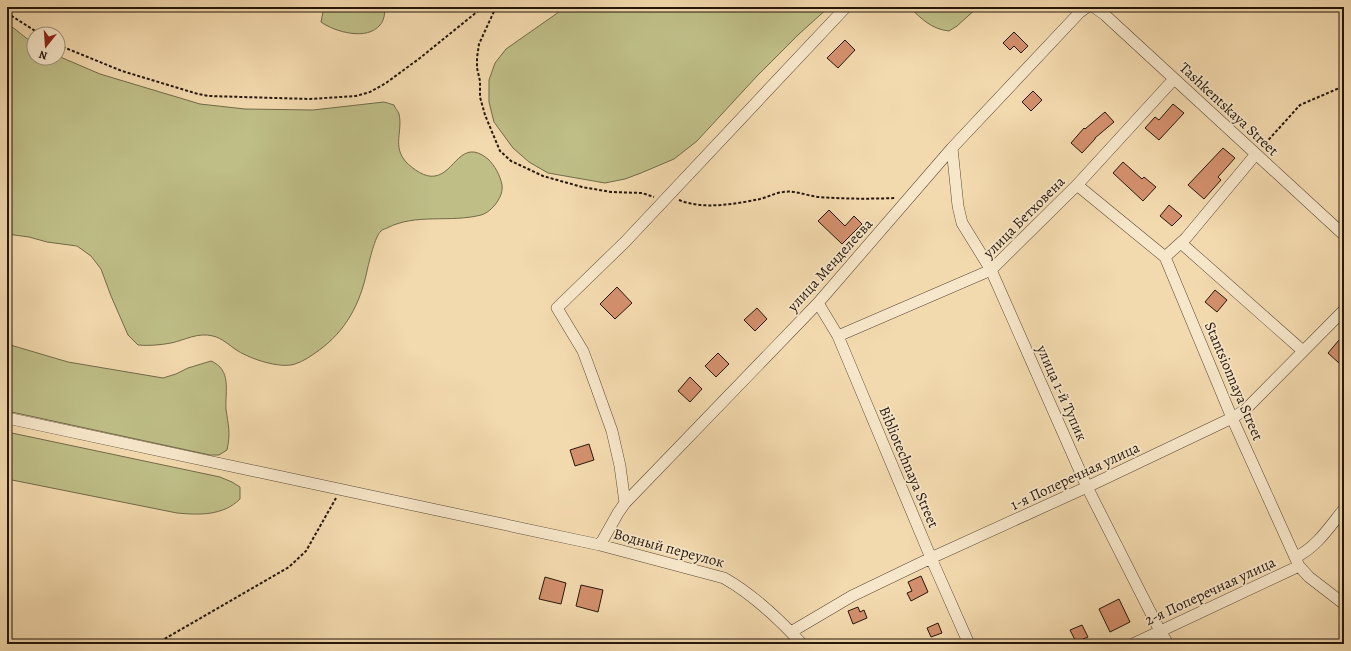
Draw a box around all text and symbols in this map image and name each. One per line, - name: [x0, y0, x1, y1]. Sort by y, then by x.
- north arrow: [26, 26, 66, 66]
- text: N: [37, 47, 49, 63]
- street label: Tashkentskaya Street: [1175, 58, 1283, 160]
- street label: улица Бетховена: [978, 172, 1069, 263]
- street label: улица Менделеева: [782, 214, 877, 317]
- street label: Stantsionnaya Street: [1200, 319, 1268, 444]
- street label: улица 1-й Тупик: [1031, 341, 1092, 444]
- street label: Bibliotechnaya Street: [874, 403, 944, 531]
- street label: 1-я Поперечная улица: [1007, 437, 1143, 515]
- street label: Водный переулок: [611, 524, 727, 572]
- street label: 2-я Поперечная улица: [1141, 552, 1279, 630]

